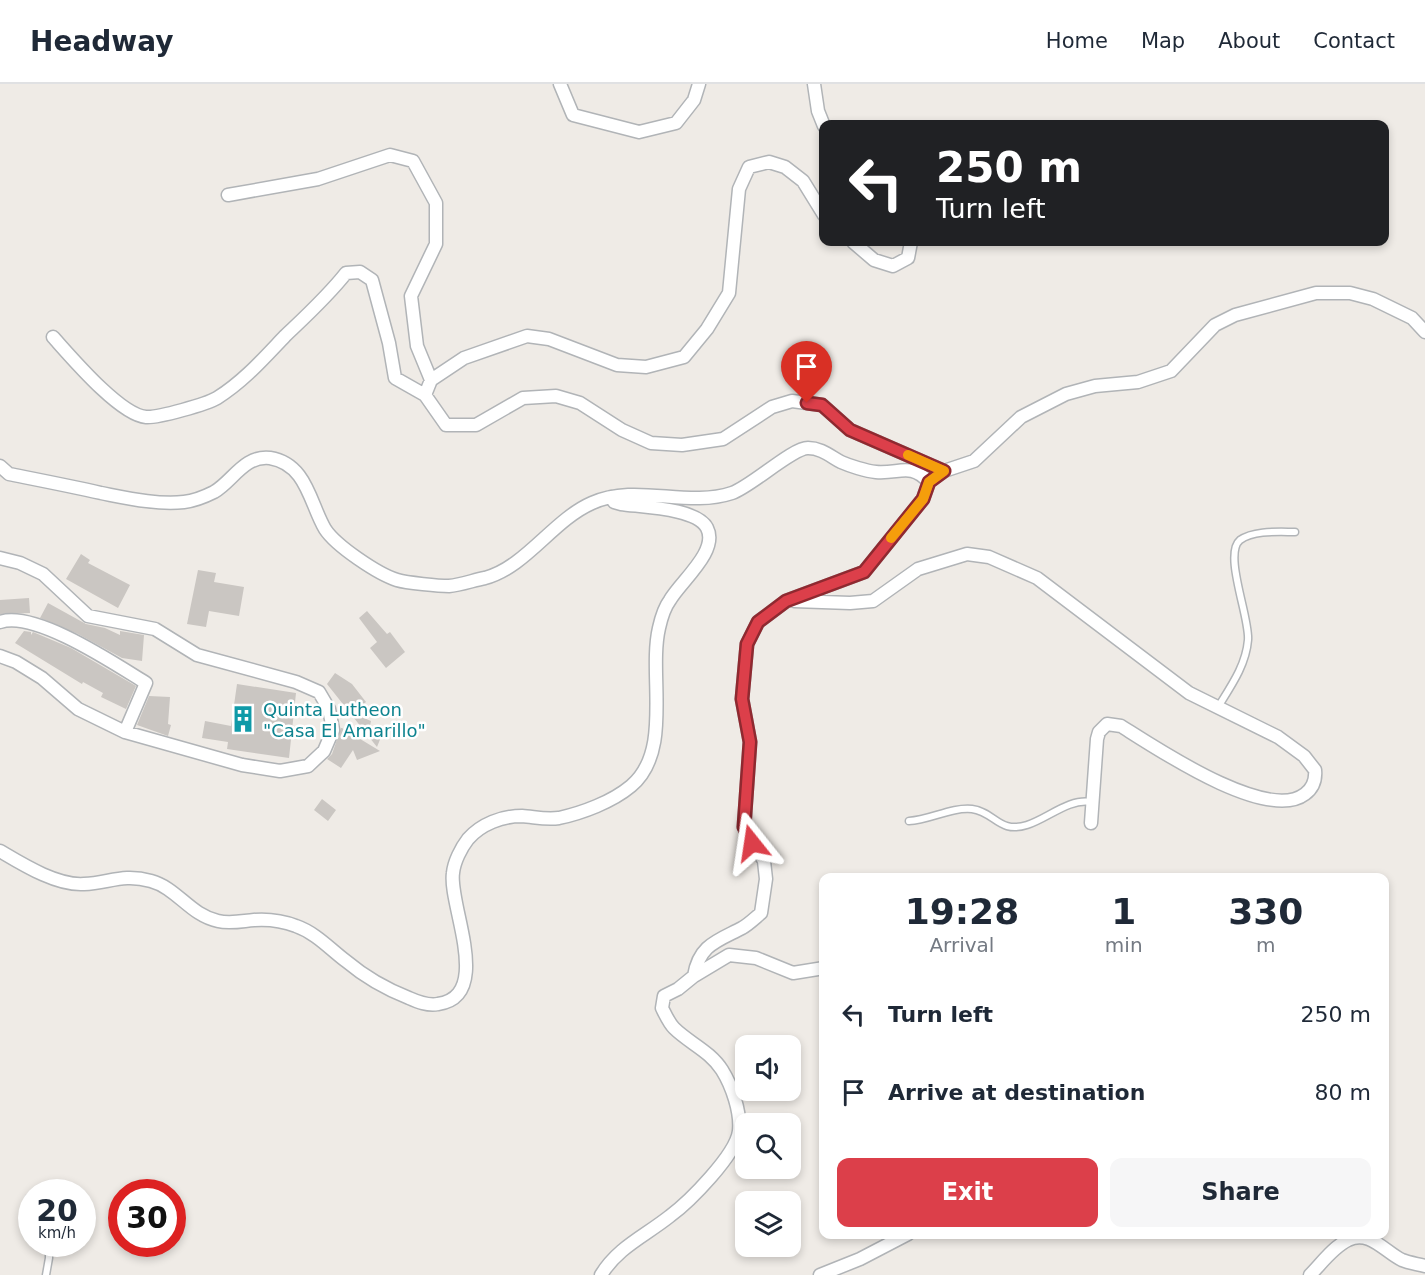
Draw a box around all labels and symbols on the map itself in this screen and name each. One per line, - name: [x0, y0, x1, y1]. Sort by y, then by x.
- pin: [781, 341, 832, 403]
- place label: Quinta Lutheon "Casa El Amarillo": [263, 699, 426, 741]
- building icon: Quinta Lutheon "Casa El Amarillo": [228, 704, 258, 734]
- position arrow: [720, 811, 784, 875]
- speed limit sign: 30: [108, 1179, 186, 1257]

